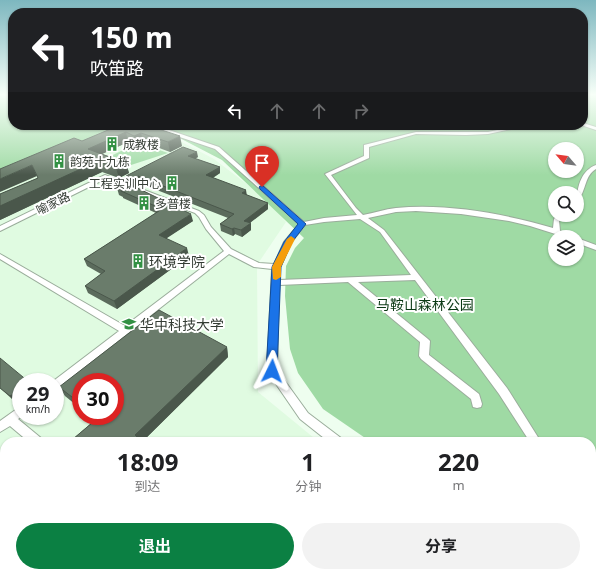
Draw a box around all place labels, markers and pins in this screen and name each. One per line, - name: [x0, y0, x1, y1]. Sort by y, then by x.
- building icon: 成教楼: [104, 136, 120, 152]
- place label: 成教楼: [123, 136, 159, 153]
- pin: [245, 146, 279, 187]
- building icon: 韵苑十九栋: [51, 153, 67, 169]
- place label: 韵苑十九栋: [70, 153, 130, 170]
- place label: 工程实训中心: [89, 175, 161, 192]
- building icon: 工程实训中心: [164, 175, 180, 191]
- building icon: 多普楼: [136, 195, 152, 211]
- place label: 多普楼: [155, 195, 191, 212]
- place label: 环境学院: [149, 252, 205, 271]
- building icon: 环境学院: [130, 253, 146, 269]
- place label: 华中科技大学: [140, 315, 224, 334]
- school or university icon: 华中科技大学: [121, 316, 137, 332]

